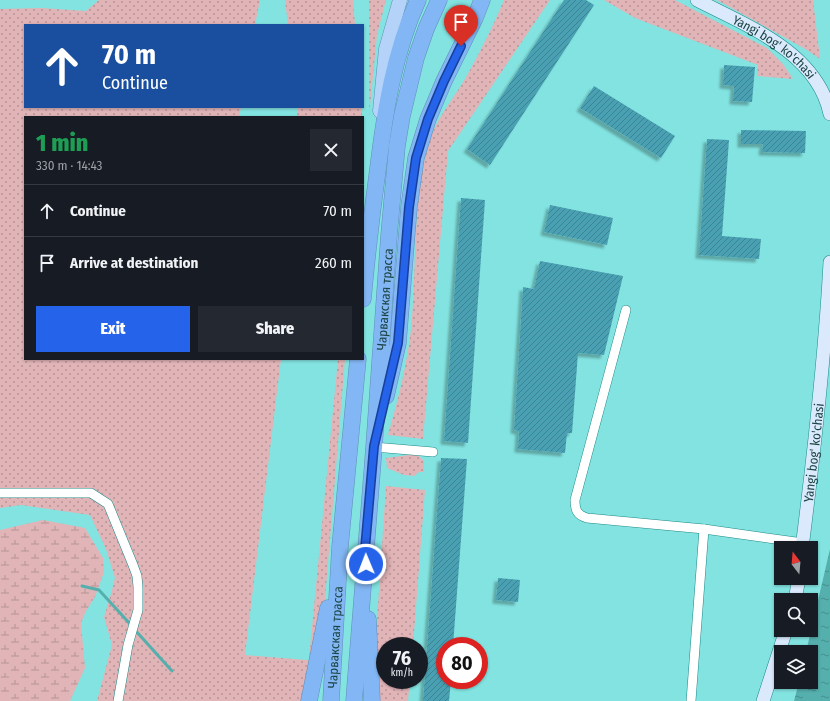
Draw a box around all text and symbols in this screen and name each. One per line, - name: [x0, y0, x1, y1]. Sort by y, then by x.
- pin: [444, 5, 478, 46]
- icon: arrive: [450, 11, 472, 33]
- street label: Yangi bog' ko'chasi: [730, 12, 819, 81]
- text: 70 m: [102, 38, 156, 71]
- icon: ahead: [36, 40, 88, 92]
- text: Continue: [102, 72, 168, 94]
- text: 1 min: [36, 129, 88, 157]
- button: close: [310, 129, 352, 171]
- text: 330 m · 14:43: [36, 158, 102, 173]
- icon: ahead: [36, 200, 58, 222]
- text: Continue: [70, 202, 126, 220]
- text: 70 m: [323, 202, 352, 220]
- street label: Чарвакская трасса: [373, 248, 396, 351]
- icon: arrive: [36, 252, 58, 274]
- text: Arrive at destination: [70, 254, 198, 272]
- text: 260 m: [315, 254, 352, 272]
- button: Exit: [36, 306, 190, 352]
- button: Share: [198, 306, 352, 352]
- street label: Yangi bog' ko'chasi: [800, 402, 826, 503]
- north arrow: [774, 541, 818, 585]
- map controls: [774, 541, 818, 689]
- position arrow: [345, 543, 387, 585]
- street label: Чарвакская трасса: [324, 586, 345, 689]
- button: search: [774, 593, 818, 637]
- speed limit sign: 80: [436, 637, 488, 689]
- button: layers: [774, 645, 818, 689]
- text: 76: [393, 646, 411, 670]
- text: km/h: [391, 667, 413, 679]

